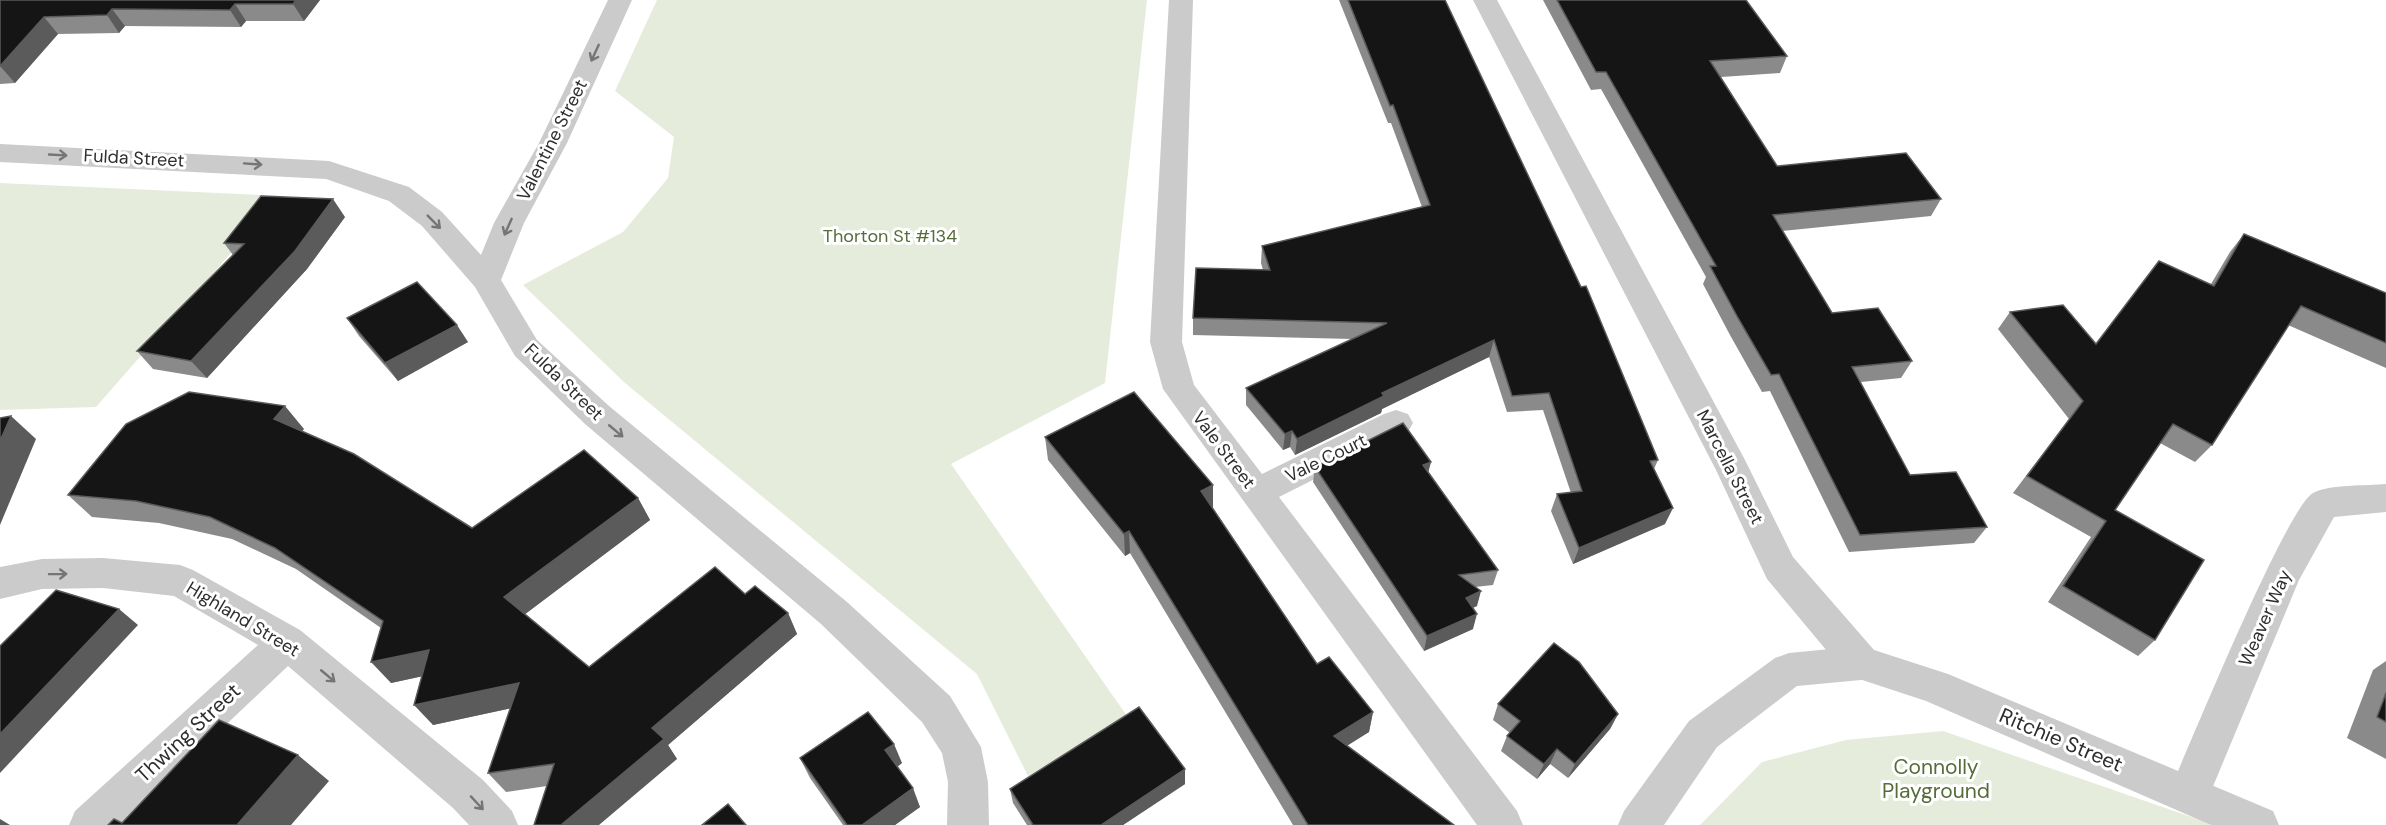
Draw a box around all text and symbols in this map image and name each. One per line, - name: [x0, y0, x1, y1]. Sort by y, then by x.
- one-way arrow: [589, 43, 601, 61]
- street label: Valentine Street: [511, 75, 593, 205]
- street label: Fulda Street: [83, 143, 185, 173]
- one-way arrow: [48, 150, 68, 161]
- one-way arrow: [243, 159, 263, 170]
- one-way arrow: [426, 215, 441, 230]
- one-way arrow: [502, 218, 513, 236]
- park label: Thorton St #134: [823, 224, 957, 248]
- street label: Fulda Street: [519, 338, 609, 426]
- street label: Vale Street: [1187, 406, 1261, 494]
- street label: Marcella Street: [1691, 406, 1769, 528]
- one-way arrow: [608, 424, 623, 438]
- street label: Vale Court: [1281, 428, 1371, 488]
- street label: Weaver Way: [2233, 566, 2297, 670]
- one-way arrow: [47, 568, 67, 580]
- street label: Highland Street: [182, 576, 304, 662]
- one-way arrow: [320, 670, 336, 683]
- street label: Thwing Street: [130, 677, 246, 789]
- street label: Ritchie Street: [1995, 701, 2127, 779]
- park label: Connolly Playground: [1882, 753, 1990, 805]
- one-way arrow: [469, 795, 483, 810]

